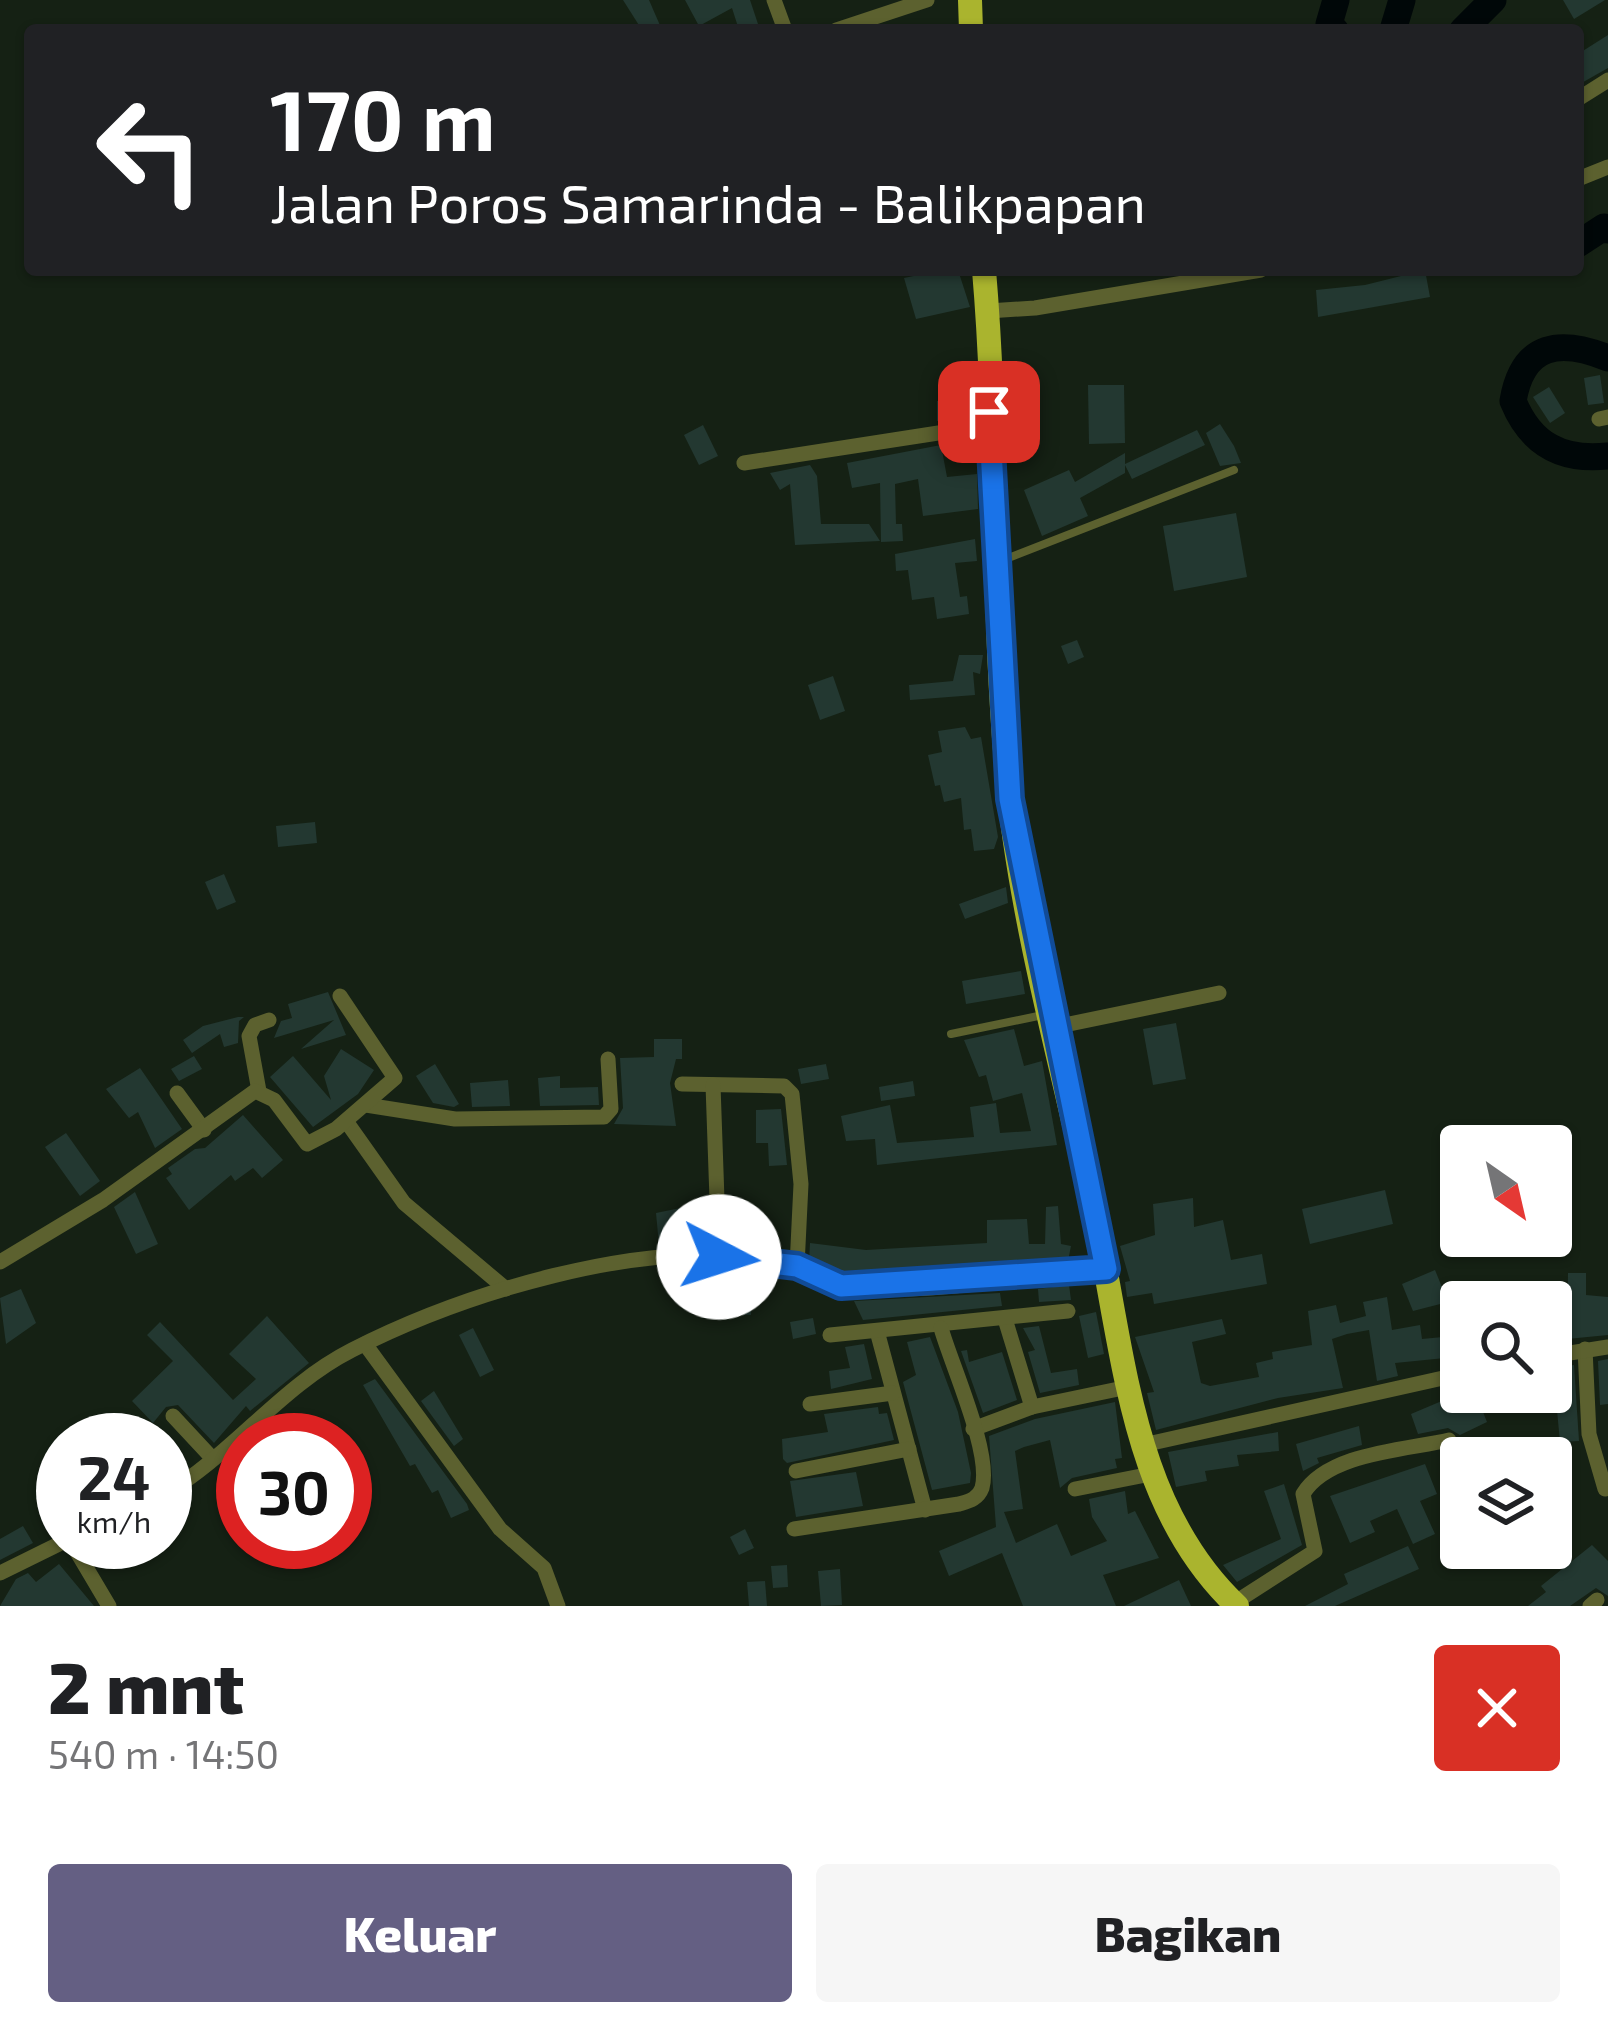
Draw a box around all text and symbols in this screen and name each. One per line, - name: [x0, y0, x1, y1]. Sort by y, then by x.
- text: 170 m: [270, 67, 496, 168]
- icon: left: [72, 72, 228, 228]
- text: Jalan Poros Samarinda - Balikpapan: [270, 169, 1146, 234]
- pin: [938, 361, 1040, 463]
- icon: arrive: [956, 379, 1022, 445]
- north arrow: [1440, 1125, 1572, 1257]
- map controls: [1440, 1125, 1572, 1569]
- position arrow: [656, 1194, 782, 1320]
- button: search: [1440, 1281, 1572, 1413]
- speed limit sign: 30: [216, 1413, 372, 1569]
- button: layers: [1440, 1437, 1572, 1569]
- text: 24: [77, 1440, 151, 1512]
- text: km/h: [77, 1503, 151, 1539]
- text: 2 mnt: [48, 1642, 244, 1728]
- button: close: [1434, 1645, 1560, 1771]
- text: 540 m · 14:50: [48, 1730, 279, 1777]
- button: Keluar: [48, 1864, 792, 2002]
- button: Bagikan: [816, 1864, 1560, 2002]

